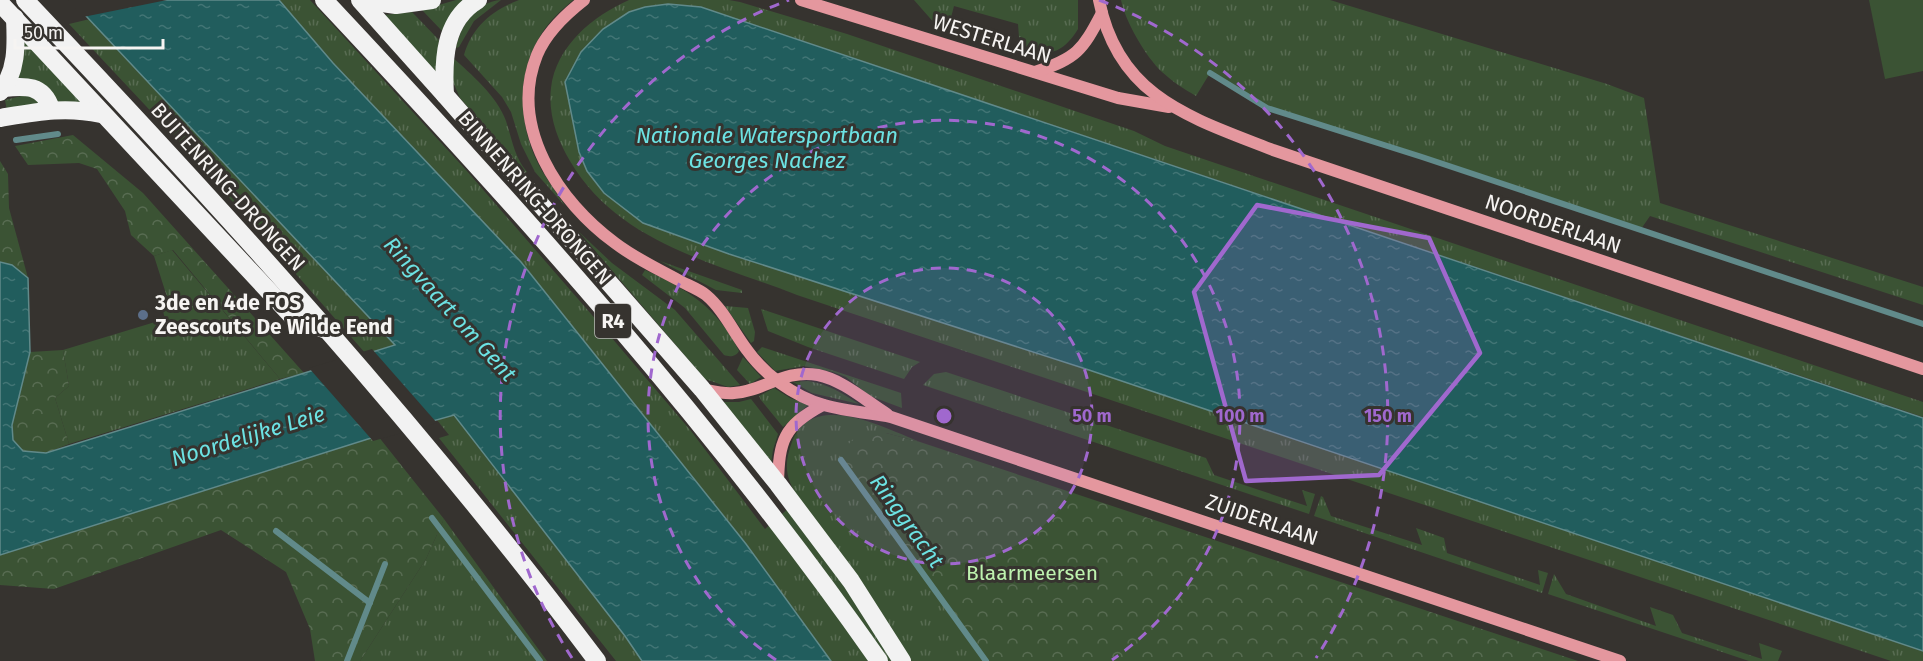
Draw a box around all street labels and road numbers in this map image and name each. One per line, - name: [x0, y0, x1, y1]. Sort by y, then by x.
- street label: WESTERLAAN: [929, 9, 1055, 69]
- street label: BUITENRING-DRONGEN: [145, 97, 311, 277]
- street label: BINNENRING-DRONGEN: [452, 106, 618, 290]
- street label: NOORDERLAAN: [1481, 189, 1625, 259]
- road number: R4: [595, 304, 631, 338]
- street label: ZUIDERLAAN: [1202, 489, 1322, 551]

